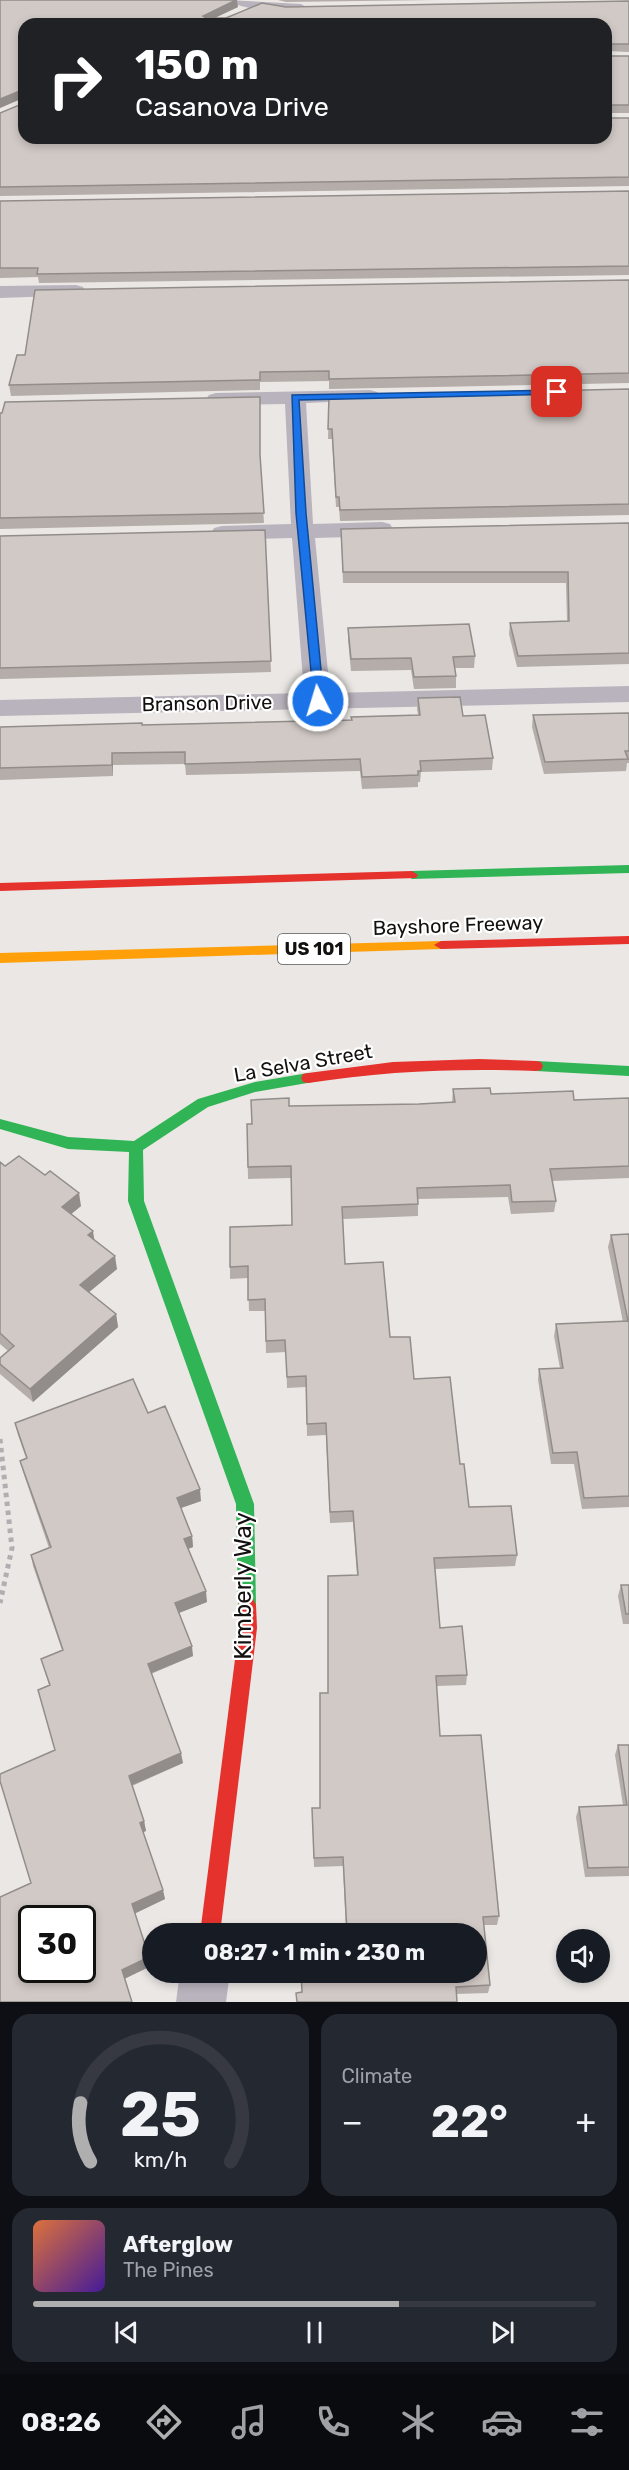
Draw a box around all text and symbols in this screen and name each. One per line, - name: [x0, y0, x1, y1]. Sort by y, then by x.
- text: 150 m: [135, 40, 259, 90]
- icon: right: [36, 42, 114, 120]
- text: Casanova Drive: [135, 91, 329, 123]
- pin: [531, 366, 582, 417]
- icon: arrive: [540, 375, 573, 408]
- position arrow: [286, 669, 350, 733]
- street label: Branson Drive: [141, 690, 273, 716]
- street label: Bayshore Freeway: [372, 910, 544, 940]
- road number: US 101: [278, 934, 350, 964]
- street label: La Selva Street: [232, 1039, 374, 1087]
- street label: Kimberly Way: [229, 1512, 257, 1660]
- speed limit sign: 30: [18, 1905, 96, 1983]
- map controls: [556, 1929, 610, 1983]
- button: sound: [556, 1929, 610, 1983]
- text: 08:27 · 1 min · 230 m: [204, 1939, 425, 1966]
- text: Climate: [342, 2064, 412, 2088]
- text: 25: [120, 2078, 201, 2152]
- text: 22°: [431, 2095, 508, 2148]
- text: −: [342, 2102, 363, 2141]
- text: +: [575, 2102, 596, 2141]
- text: km/h: [133, 2147, 187, 2172]
- text: Afterglow: [123, 2231, 233, 2258]
- text: The Pines: [123, 2258, 214, 2282]
- icon: previous: [110, 2316, 143, 2349]
- icon: pause: [298, 2316, 331, 2349]
- icon: next: [486, 2316, 519, 2349]
- icon: directions: [143, 2401, 185, 2443]
- icon: music: [228, 2401, 270, 2443]
- icon: phone: [312, 2401, 354, 2443]
- icon: climate: [397, 2401, 439, 2443]
- icon: car: [481, 2401, 523, 2443]
- icon: filters: [566, 2401, 608, 2443]
- text: 08:26: [21, 2406, 101, 2438]

